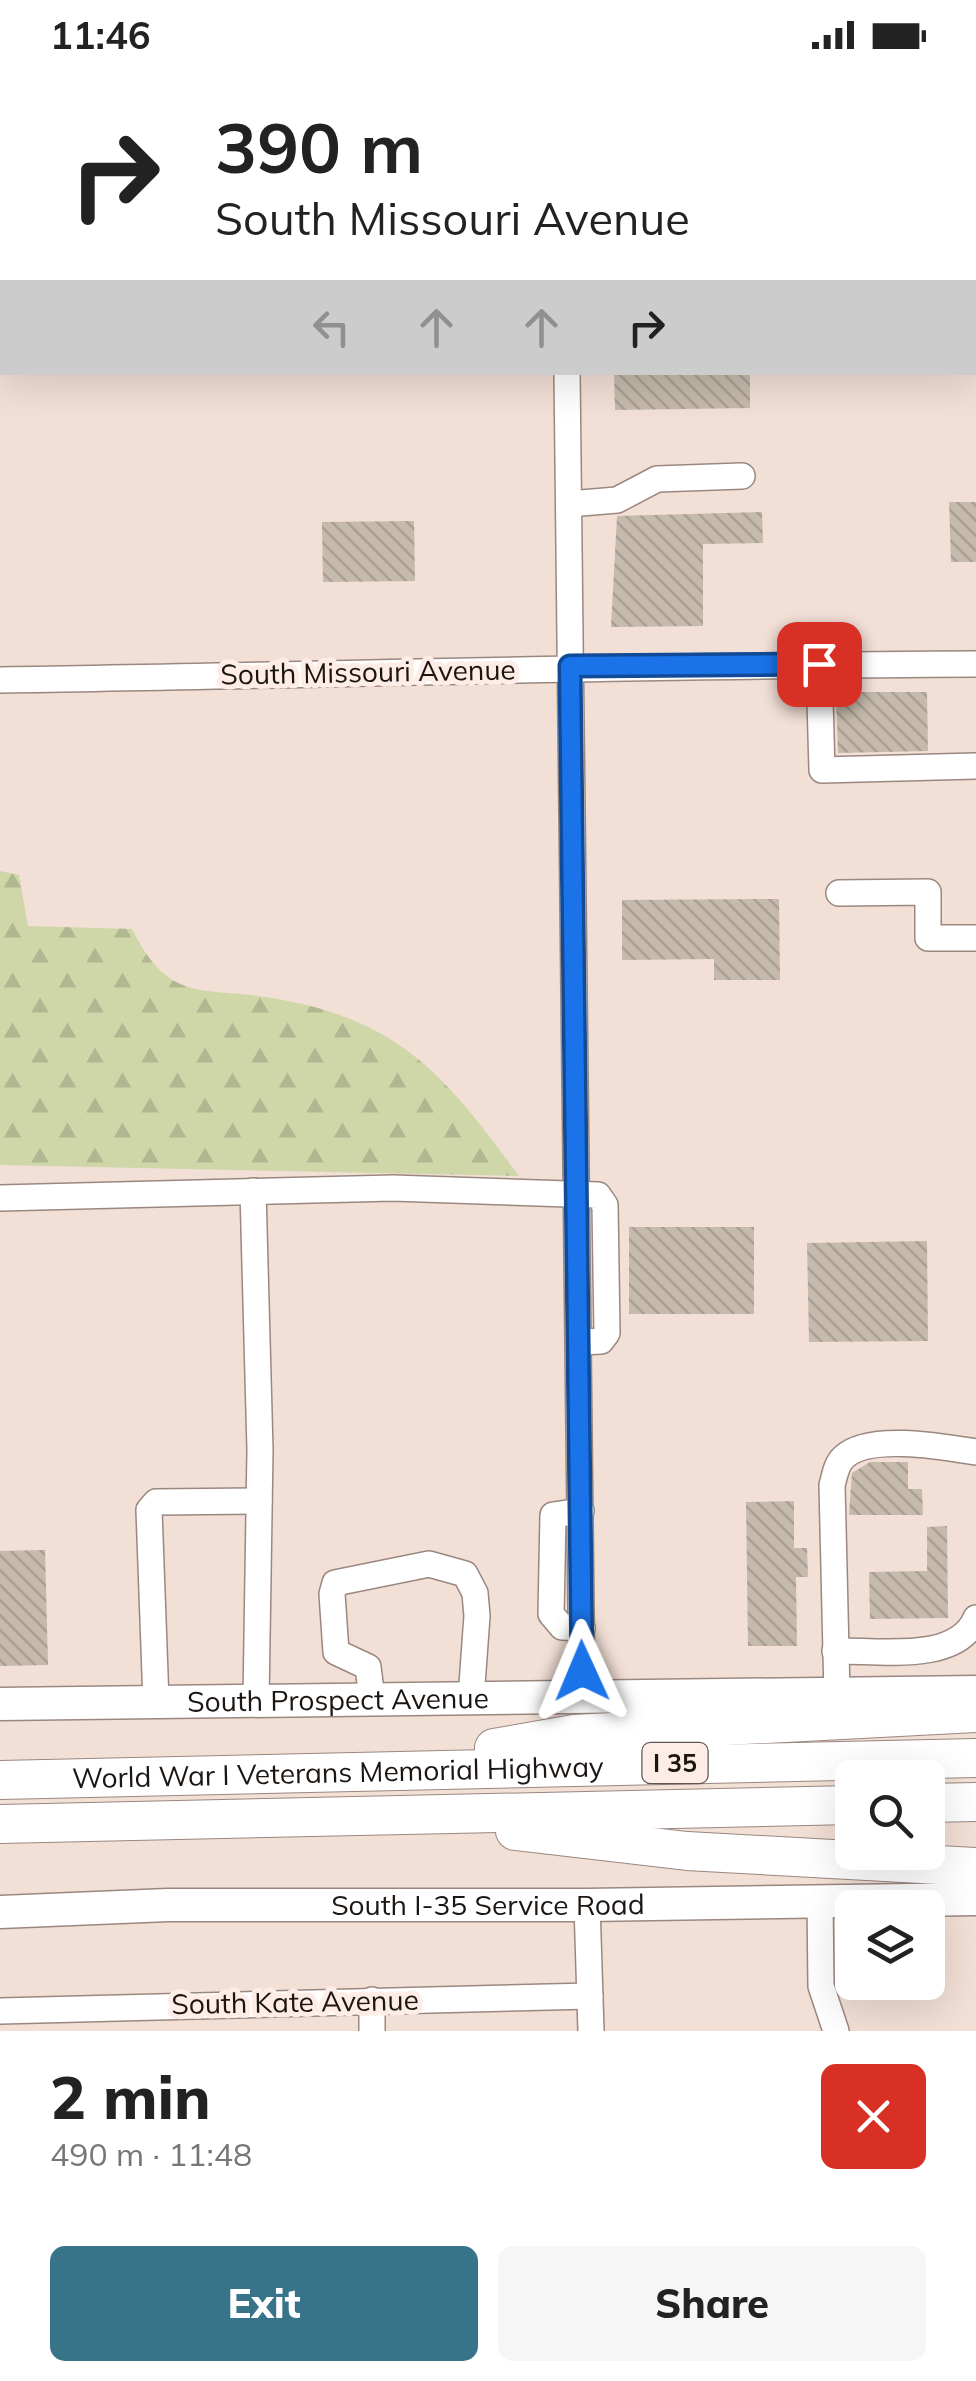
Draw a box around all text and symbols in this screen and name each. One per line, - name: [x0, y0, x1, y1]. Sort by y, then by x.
- text: 11:46: [50, 11, 151, 59]
- text: 390 m: [215, 103, 423, 191]
- icon: right: [50, 110, 180, 240]
- text: South Missouri Avenue: [215, 190, 690, 246]
- icon: left: [304, 300, 359, 355]
- icon: ahead: [409, 300, 464, 355]
- icon: ahead: [514, 300, 569, 355]
- icon: right: [619, 300, 674, 355]
- pin: [777, 622, 862, 707]
- icon: arrive: [792, 637, 847, 692]
- street label: South Missouri Avenue: [220, 651, 516, 692]
- position arrow: [530, 1619, 634, 1723]
- street label: South Prospect Avenue: [187, 1680, 489, 1719]
- road number: I 35: [642, 1743, 708, 1783]
- street label: World War I Veterans Memorial Highway: [72, 1748, 604, 1795]
- map controls: [835, 1760, 945, 2000]
- button: search: [835, 1760, 945, 1870]
- street label: South I-35 Service Road: [331, 1886, 645, 1922]
- button: layers: [835, 1890, 945, 2000]
- street label: South Kate Avenue: [171, 1982, 419, 2021]
- text: 2 min: [50, 2059, 211, 2134]
- button: close: [821, 2064, 926, 2169]
- text: 490 m · 11:48: [50, 2134, 252, 2174]
- button: Exit: [50, 2246, 478, 2361]
- button: Share: [498, 2246, 926, 2361]

